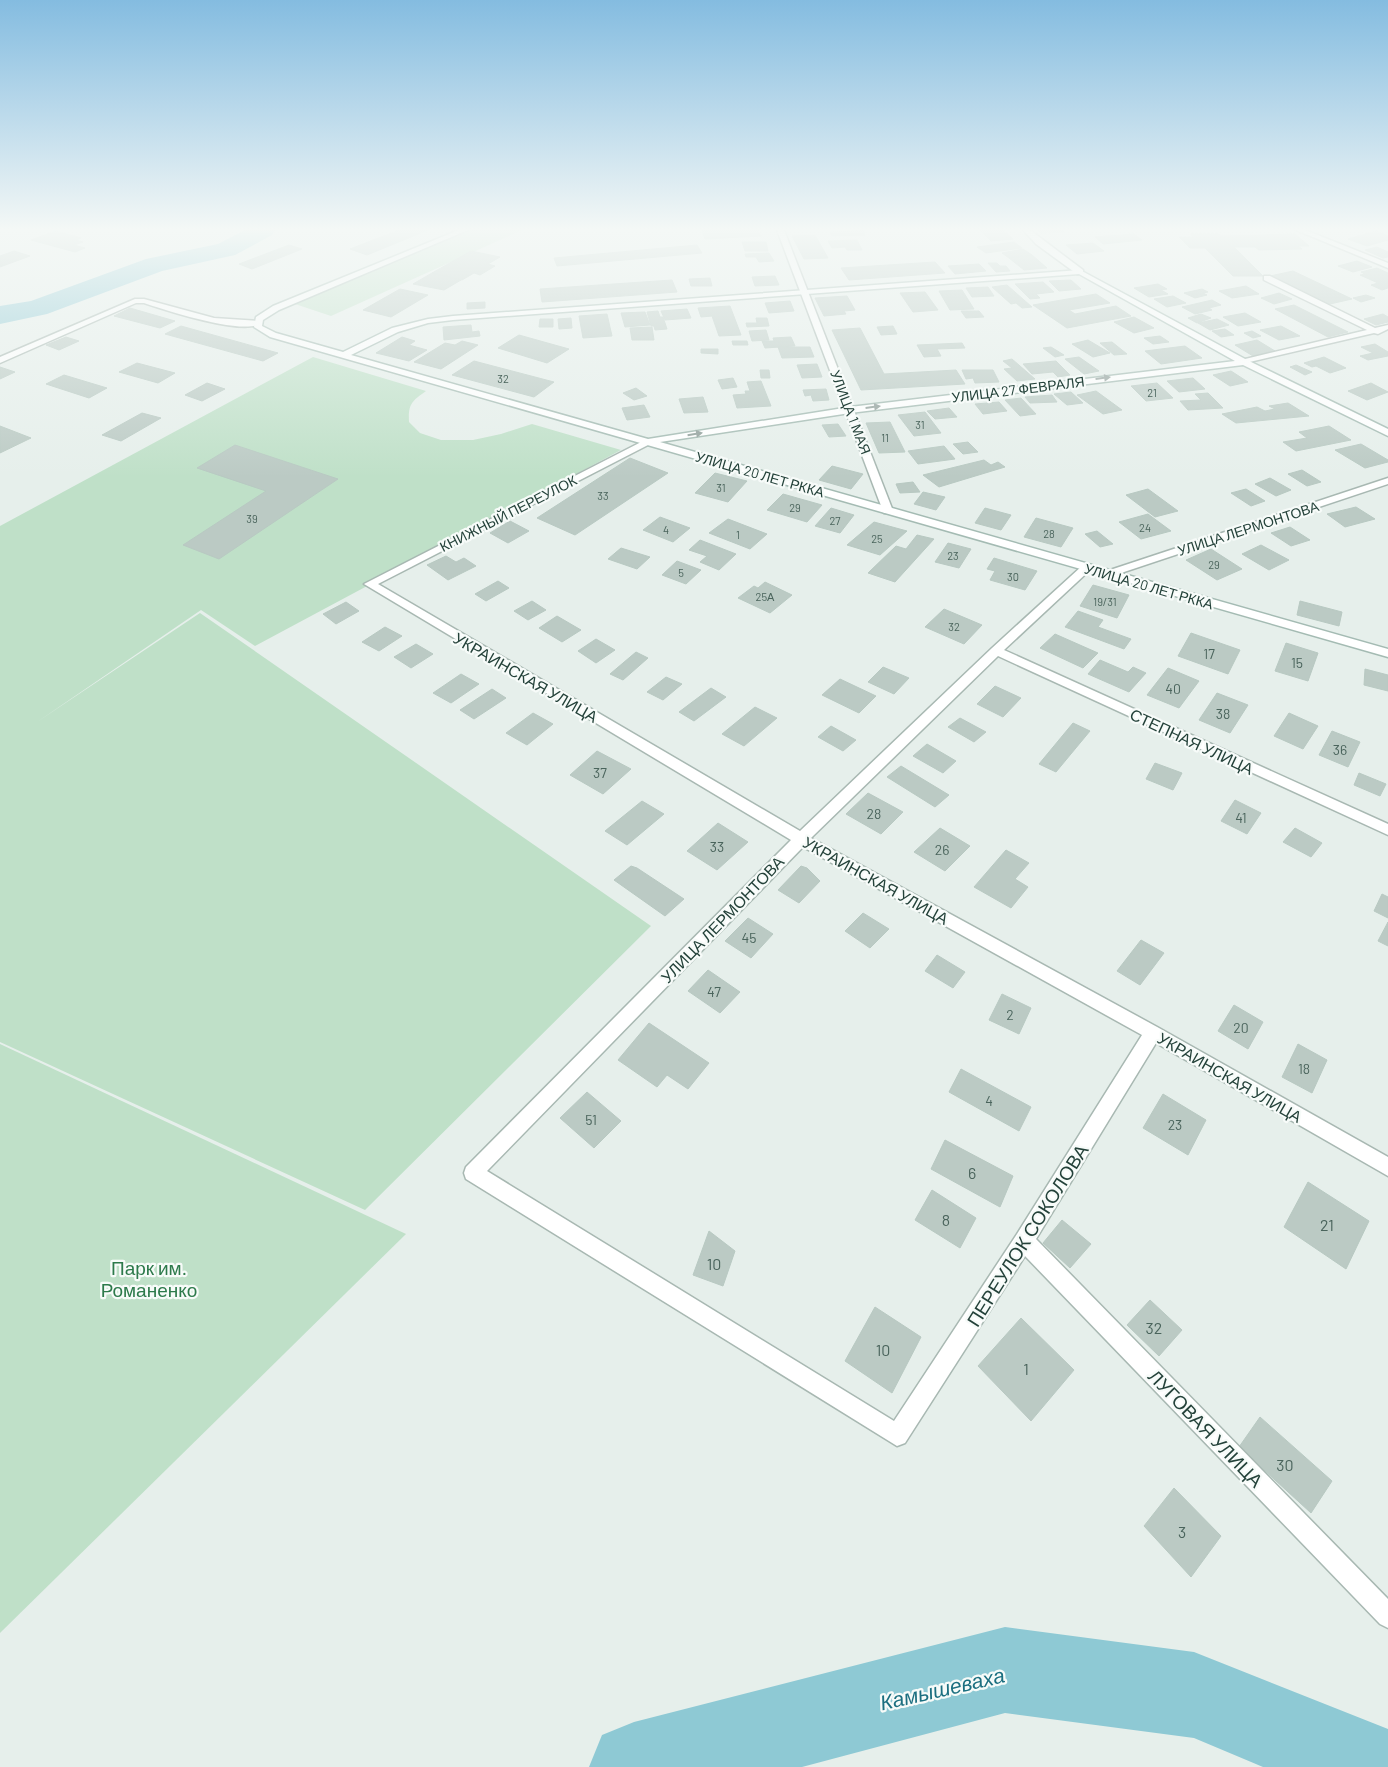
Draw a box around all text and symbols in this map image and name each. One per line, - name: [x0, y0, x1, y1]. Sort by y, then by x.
- street label: УЛИЦА 1 МАЯ: [827, 367, 875, 457]
- house number: 32: [497, 372, 509, 385]
- street label: УЛИЦА 27 ФЕВРАЛЯ: [951, 372, 1085, 406]
- one-way arrow: [1096, 374, 1112, 382]
- house number: 21: [1147, 386, 1157, 399]
- one-way arrow: [865, 403, 881, 411]
- house number: 31: [915, 418, 925, 431]
- one-way arrow: [687, 430, 703, 438]
- house number: 11: [881, 431, 889, 444]
- street label: УЛИЦА 20 ЛЕТ РККА: [694, 447, 827, 501]
- street label: КНИЖНЫЙ ПЕРЕУЛОК: [437, 471, 580, 555]
- house number: 31: [716, 481, 726, 494]
- house number: 33: [597, 489, 609, 502]
- street label: УЛИЦА ЛЕРМОНТОВА: [1175, 497, 1321, 559]
- house number: 29: [789, 501, 801, 514]
- house number: 39: [246, 512, 258, 525]
- house number: 27: [829, 514, 841, 527]
- house number: 24: [1139, 521, 1151, 534]
- house number: 4: [663, 523, 669, 536]
- house number: 28: [1043, 527, 1055, 540]
- house number: 1: [736, 528, 740, 541]
- house number: 25: [871, 532, 883, 545]
- house number: 23: [947, 549, 959, 562]
- house number: 29: [1208, 558, 1220, 571]
- street label: УЛИЦА 20 ЛЕТ РККА: [1083, 559, 1216, 613]
- house number: 5: [678, 566, 684, 579]
- house number: 30: [1007, 570, 1019, 583]
- house number: 25А: [756, 590, 775, 603]
- house number: 19/31: [1093, 595, 1117, 608]
- house number: 32: [948, 620, 960, 633]
- street label: УКРАИНСКАЯ УЛИЦА: [451, 628, 602, 726]
- house number: 17: [1203, 645, 1215, 662]
- house number: 15: [1291, 654, 1303, 671]
- house number: 40: [1165, 680, 1181, 697]
- street label: СТЕПНАЯ УЛИЦА: [1127, 704, 1257, 778]
- house number: 38: [1216, 705, 1230, 722]
- house number: 36: [1333, 741, 1347, 758]
- house number: 37: [593, 764, 607, 781]
- house number: 28: [867, 805, 881, 822]
- house number: 41: [1235, 809, 1247, 826]
- street label: УКРАИНСКАЯ УЛИЦА: [800, 832, 952, 928]
- house number: 33: [710, 838, 724, 855]
- house number: 26: [935, 841, 949, 858]
- street label: УЛИЦА ЛЕРМОНТОВА: [657, 852, 788, 986]
- house number: 45: [742, 929, 756, 946]
- house number: 47: [707, 983, 721, 1000]
- house number: 2: [1006, 1006, 1014, 1023]
- house number: 20: [1233, 1019, 1249, 1036]
- street label: УКРАИНСКАЯ УЛИЦА: [1155, 1028, 1306, 1126]
- house number: 18: [1298, 1060, 1310, 1077]
- house number: 4: [985, 1092, 993, 1109]
- house number: 51: [585, 1111, 597, 1128]
- house number: 23: [1168, 1116, 1182, 1133]
- street label: ПЕРЕУЛОК СОКОЛОВА: [961, 1139, 1093, 1330]
- house number: 6: [968, 1163, 976, 1182]
- house number: 8: [942, 1210, 950, 1229]
- house number: 21: [1320, 1215, 1334, 1234]
- house number: 10: [707, 1254, 721, 1273]
- park label: Парк им. Романенко: [101, 1256, 197, 1301]
- house number: 32: [1146, 1318, 1162, 1337]
- house number: 10: [876, 1340, 890, 1359]
- house number: 1: [1023, 1359, 1029, 1378]
- street label: ЛУГОВАЯ УЛИЦА: [1144, 1364, 1268, 1492]
- house number: 30: [1276, 1455, 1294, 1474]
- house number: 3: [1178, 1522, 1186, 1541]
- water label: Камышеваха: [877, 1662, 1007, 1714]

